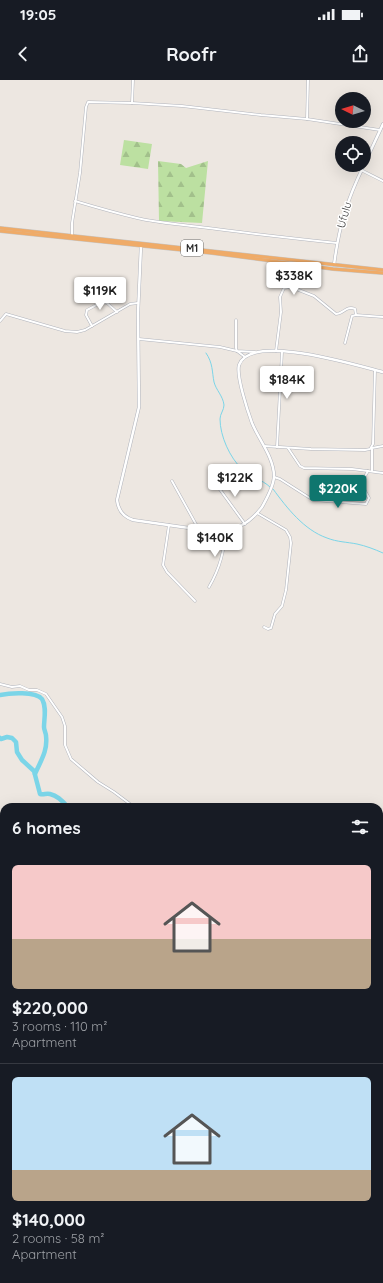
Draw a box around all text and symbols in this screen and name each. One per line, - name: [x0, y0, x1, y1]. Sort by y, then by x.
- text: 19:05: [20, 5, 56, 24]
- icon: back: [12, 43, 34, 65]
- text: Roofr: [166, 43, 217, 66]
- icon: share: [349, 43, 371, 65]
- north arrow: [335, 92, 371, 128]
- map controls: [335, 92, 371, 172]
- button: locate: [335, 136, 371, 172]
- street label: Ufulu: [334, 200, 354, 230]
- road number: M1: [181, 240, 203, 256]
- pin: $338K: [266, 262, 322, 296]
- text: $338K: [275, 267, 313, 283]
- pin: $119K: [72, 277, 128, 311]
- text: $119K: [83, 282, 117, 298]
- pin: $184K: [259, 366, 315, 400]
- text: $184K: [269, 371, 305, 387]
- pin: $122K: [207, 464, 263, 498]
- text: $122K: [217, 469, 253, 485]
- pin: $220K: [310, 475, 366, 509]
- text: $220K: [318, 480, 358, 496]
- pin: $140K: [187, 524, 243, 558]
- text: $140K: [197, 529, 233, 545]
- icon: filters: [349, 816, 371, 838]
- text: 6 homes: [12, 817, 81, 838]
- icon: home: [156, 891, 228, 963]
- text: $220,000: [12, 997, 88, 1018]
- text: 3 rooms · 110 m²: [12, 1018, 107, 1034]
- text: Apartment: [12, 1034, 77, 1050]
- icon: home: [156, 1103, 228, 1175]
- text: $140,000: [12, 1209, 85, 1230]
- text: 2 rooms · 58 m²: [12, 1230, 104, 1246]
- text: Apartment: [12, 1246, 77, 1262]

